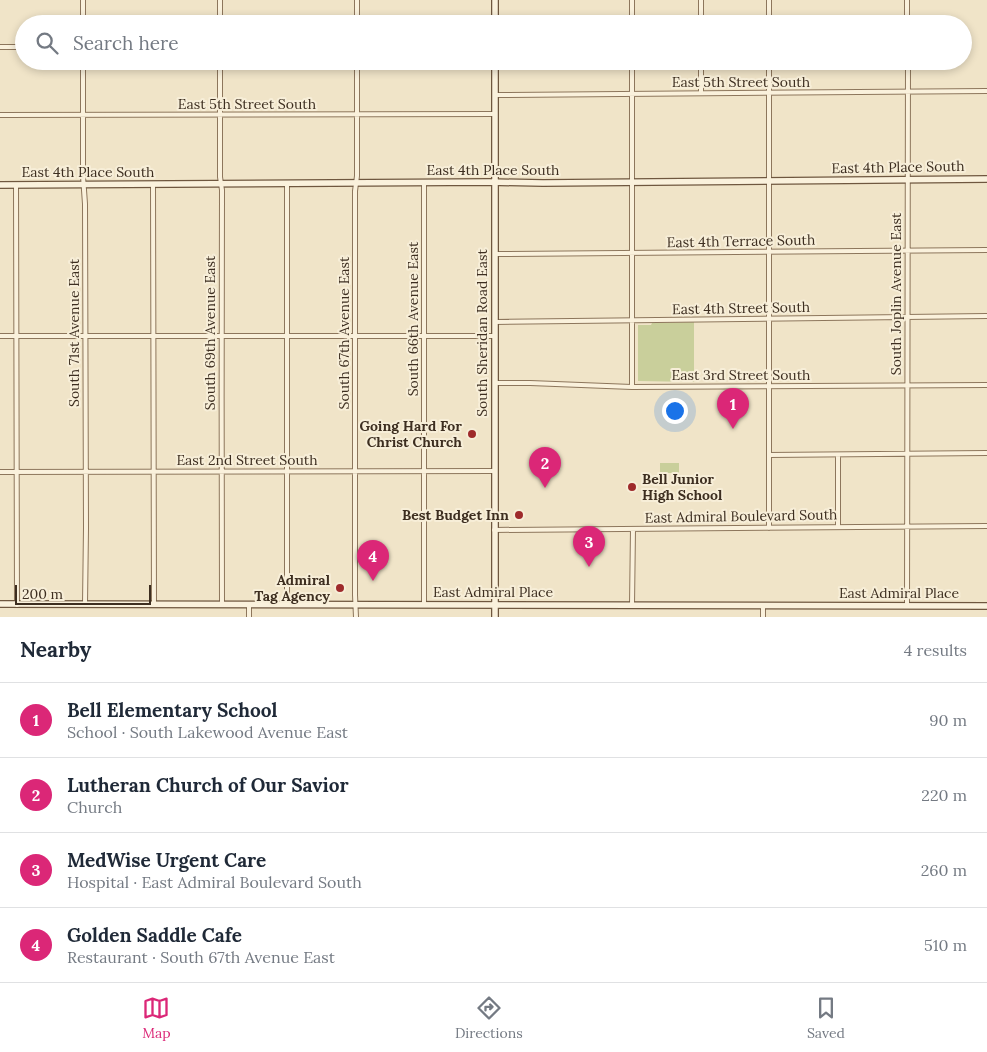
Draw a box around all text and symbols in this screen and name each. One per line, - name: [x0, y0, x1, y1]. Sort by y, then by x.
- search box: [15, 15, 972, 70]
- icon: search: [33, 29, 61, 57]
- text: Search here: [73, 31, 179, 55]
- street label: East 5th Street South: [672, 73, 810, 91]
- street label: East 5th Street South: [178, 95, 316, 113]
- street label: East 4th Place South: [831, 157, 965, 177]
- street label: East 4th Place South: [427, 161, 559, 179]
- street label: East 4th Place South: [22, 163, 154, 181]
- street label: South Joplin Avenue East: [887, 212, 905, 375]
- street label: East 4th Terrace South: [667, 231, 815, 251]
- street label: South 66th Avenue East: [404, 241, 422, 396]
- street label: South Sheridan Road East: [473, 249, 491, 417]
- street label: South 69th Avenue East: [201, 255, 219, 410]
- street label: South 67th Avenue East: [335, 256, 353, 409]
- street label: South 71st Avenue East: [65, 258, 83, 407]
- street label: East 4th Street South: [672, 298, 810, 318]
- street label: East 3rd Street South: [672, 366, 811, 384]
- pin: 1: [717, 388, 749, 429]
- your location: [662, 398, 688, 424]
- place label: Going Hard For Christ Church: [359, 417, 462, 451]
- marker: Going Hard For Christ Church: [466, 428, 478, 440]
- pin: 2: [529, 447, 561, 488]
- street label: East 2nd Street South: [176, 451, 318, 469]
- place label: Bell Junior High School: [642, 470, 723, 504]
- marker: Bell Junior High School: [626, 481, 638, 493]
- street label: East Admiral Boulevard South: [644, 505, 838, 527]
- place label: Best Budget Inn: [402, 506, 509, 524]
- marker: Best Budget Inn: [513, 509, 525, 521]
- pin: 3: [573, 526, 605, 567]
- pin: 4: [357, 540, 389, 581]
- place label: Admiral Tag Agency: [254, 571, 331, 605]
- scale bar: [15, 582, 151, 605]
- marker: Admiral Tag Agency: [334, 582, 346, 594]
- street label: East Admiral Place: [433, 583, 553, 601]
- street label: East Admiral Place: [839, 584, 959, 602]
- text: 200 m: [22, 585, 63, 603]
- text: Nearby: [20, 636, 91, 663]
- text: 4 results: [904, 640, 967, 660]
- text: Bell Elementary School: [67, 698, 277, 722]
- text: 1: [33, 710, 39, 730]
- text: 90 m: [929, 710, 967, 730]
- text: School · South Lakewood Avenue East: [67, 722, 348, 742]
- text: Lutheran Church of Our Savior: [67, 773, 349, 797]
- text: 2: [32, 785, 40, 805]
- text: 220 m: [921, 785, 967, 805]
- text: Church: [67, 797, 122, 817]
- text: MedWise Urgent Care: [67, 848, 266, 872]
- text: 3: [32, 860, 40, 880]
- text: 260 m: [921, 860, 967, 880]
- text: Hospital · East Admiral Boulevard South: [67, 872, 362, 892]
- text: Golden Saddle Cafe: [67, 923, 242, 947]
- text: 4: [32, 935, 40, 955]
- text: 510 m: [924, 935, 967, 955]
- text: Restaurant · South 67th Avenue East: [67, 947, 335, 967]
- tab: Map: [142, 994, 171, 1042]
- tab: Directions: [455, 994, 523, 1042]
- tab: Saved: [807, 994, 845, 1042]

